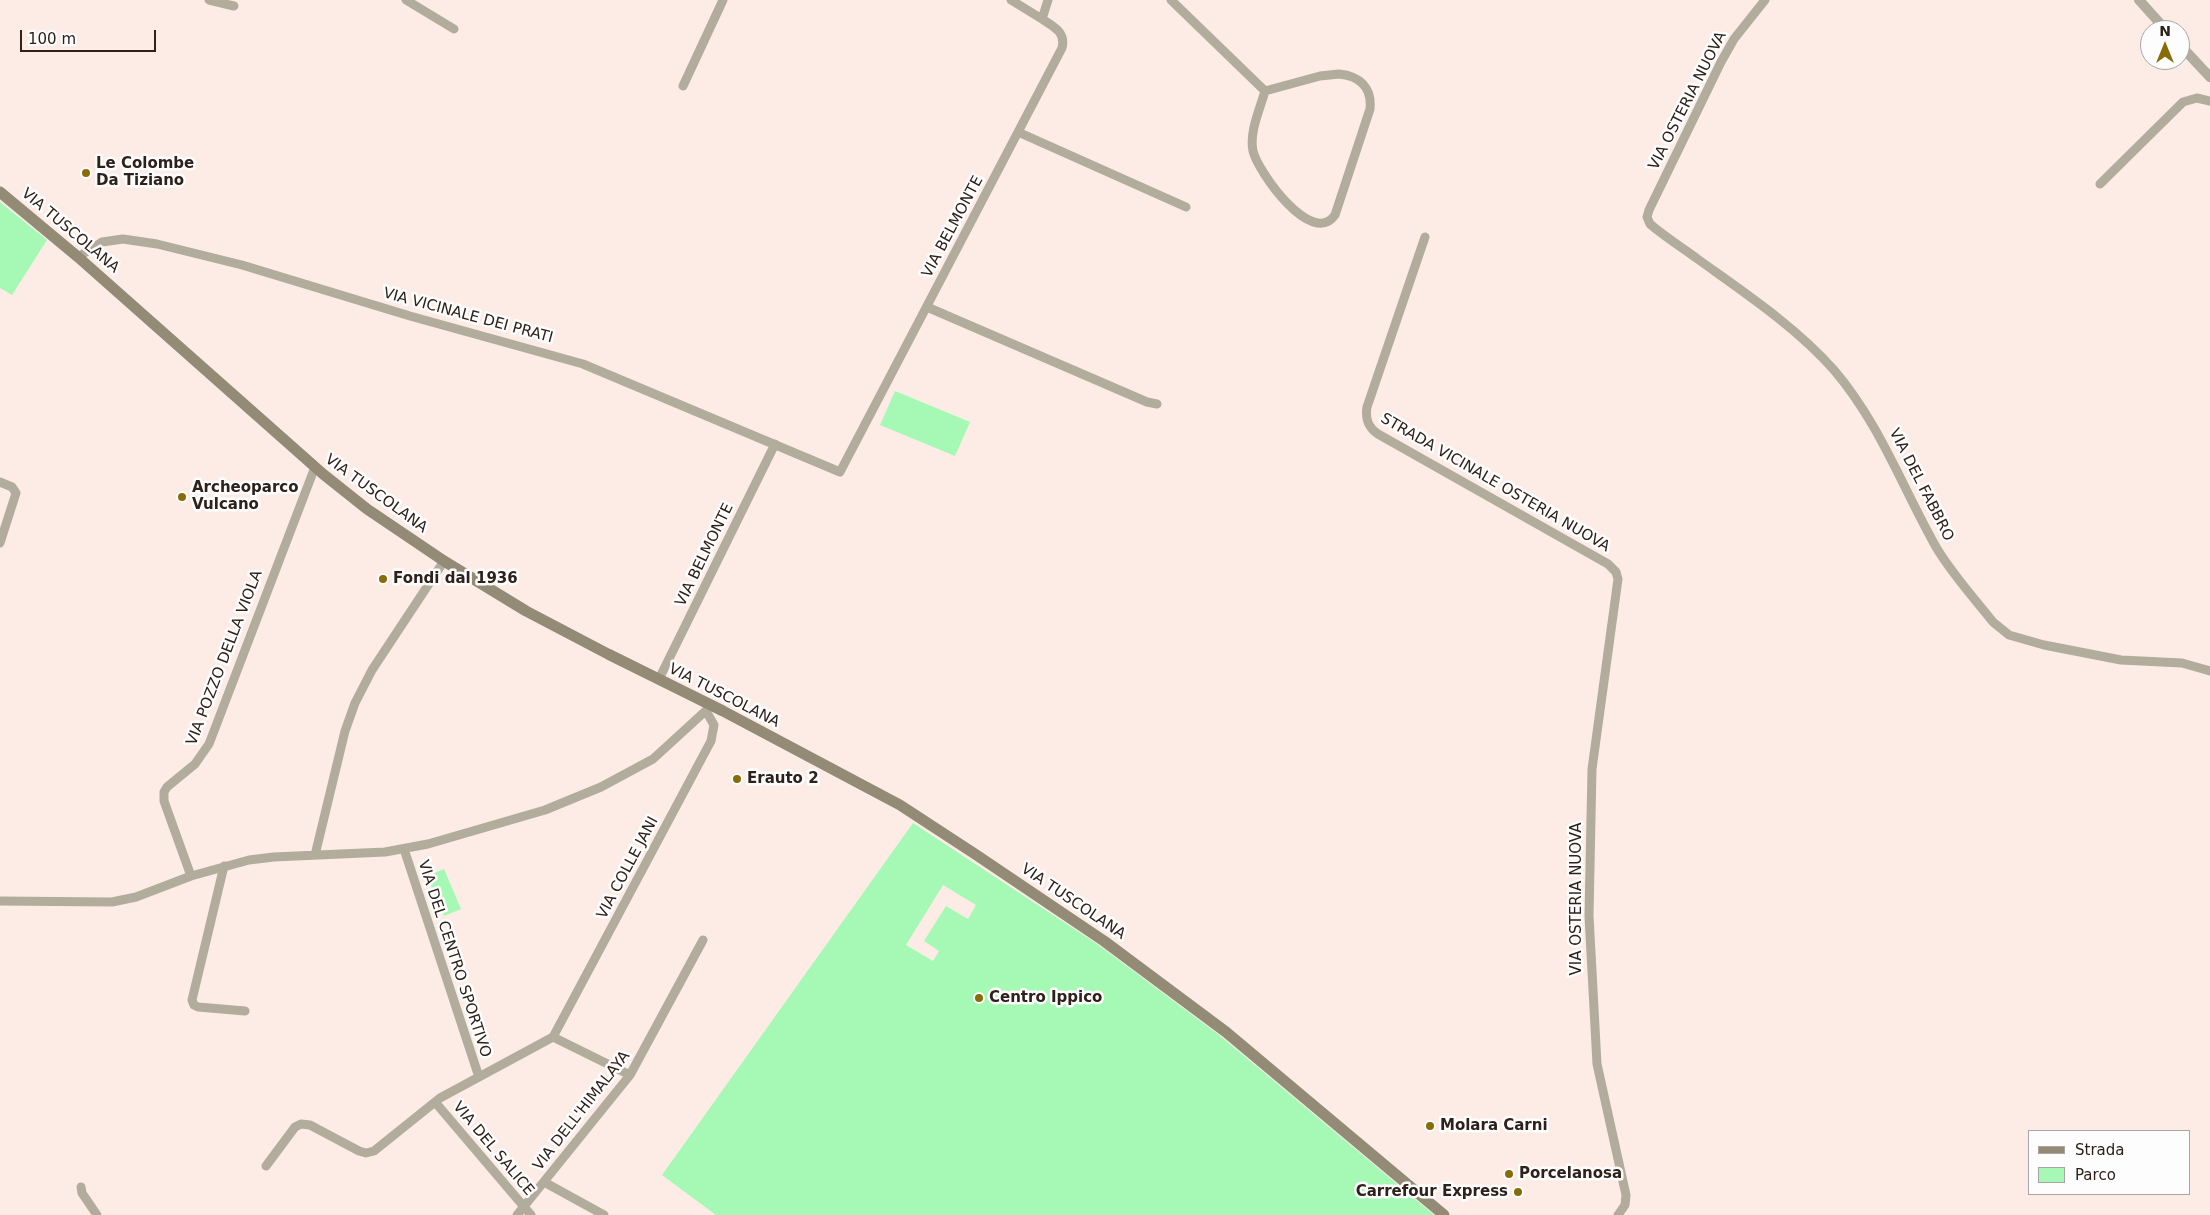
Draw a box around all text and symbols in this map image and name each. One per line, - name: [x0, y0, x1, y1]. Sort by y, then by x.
- scale bar: [22, 20, 159, 52]
- north arrow: [2140, 20, 2190, 70]
- text: N: [2159, 23, 2171, 39]
- street label: VIA OSTERIA NUOVA: [1645, 29, 1731, 173]
- text: 100 m: [28, 30, 76, 48]
- place label: Le Colombe Da Tiziano: [96, 155, 194, 190]
- marker: Le Colombe Da Tiziano: [80, 167, 92, 179]
- street label: VIA BELMONTE: [919, 173, 987, 281]
- street label: VIA TUSCOLANA: [17, 185, 123, 277]
- street label: VIA VICINALE DEI PRATI: [381, 285, 555, 347]
- street label: STRADA VICINALE OSTERIA NUOVA: [1377, 410, 1613, 556]
- street label: VIA DEL FABBRO: [1885, 426, 1957, 544]
- street label: VIA TUSCOLANA: [321, 451, 431, 537]
- place label: Archeoparco Vulcano: [192, 479, 299, 514]
- marker: Archeoparco Vulcano: [176, 491, 188, 503]
- street label: VIA BELMONTE: [672, 501, 738, 609]
- street label: VIA POZZO DELLA VIOLA: [183, 568, 267, 748]
- place label: Fondi dal 1936: [393, 570, 518, 588]
- marker: Fondi dal 1936: [377, 573, 389, 585]
- street label: VIA TUSCOLANA: [666, 660, 782, 732]
- place label: Erauto 2: [747, 770, 819, 788]
- marker: Erauto 2: [731, 773, 743, 785]
- street label: VIA COLLE JANI: [594, 814, 662, 922]
- street label: VIA OSTERIA NUOVA: [1568, 823, 1586, 975]
- street label: VIA DEL CENTRO SPORTIVO: [414, 858, 494, 1060]
- street label: VIA TUSCOLANA: [1017, 860, 1129, 944]
- place label: Centro Ippico: [989, 989, 1102, 1007]
- marker: Centro Ippico: [973, 992, 985, 1004]
- street label: VIA DELL'HIMALAYA: [530, 1048, 634, 1174]
- street label: VIA DEL SALICE: [449, 1099, 537, 1199]
- place label: Molara Carni: [1440, 1117, 1548, 1135]
- marker: Molara Carni: [1424, 1120, 1436, 1132]
- legend: [2028, 1130, 2190, 1195]
- text: Strada: [2075, 1141, 2124, 1159]
- place label: Porcelanosa: [1519, 1165, 1622, 1183]
- text: Parco: [2075, 1166, 2116, 1184]
- marker: Porcelanosa: [1503, 1168, 1515, 1180]
- place label: Carrefour Express: [1356, 1183, 1508, 1201]
- marker: Carrefour Express: [1512, 1186, 1524, 1198]

